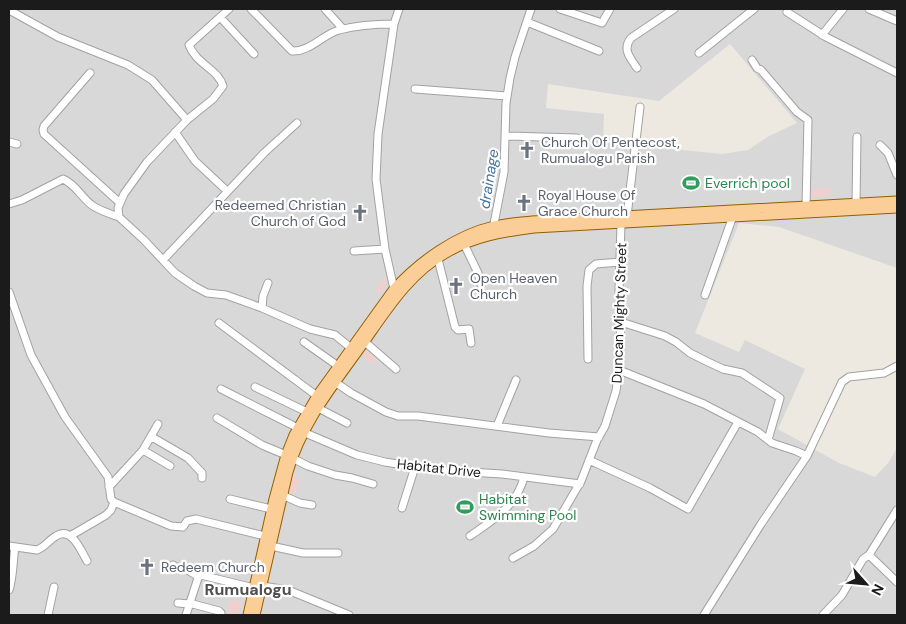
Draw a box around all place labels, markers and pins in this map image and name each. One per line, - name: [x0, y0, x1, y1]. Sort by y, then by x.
- place label: Church Of Pentecost, Rumualogu Parish: [541, 133, 680, 167]
- church icon: Church Of Pentecost, Rumualogu Parish: [517, 140, 537, 160]
- sports icon: Everrich pool: [681, 173, 701, 193]
- place label: Everrich pool: [705, 174, 790, 192]
- place label: Royal House Of Grace Church: [538, 186, 636, 220]
- church icon: Royal House Of Grace Church: [514, 193, 534, 213]
- place label: Redeemed Christian Church of God: [215, 196, 346, 230]
- church icon: Redeemed Christian Church of God: [350, 203, 370, 223]
- place label: Open Heaven Church: [470, 269, 557, 303]
- church icon: Open Heaven Church: [446, 276, 466, 296]
- place label: Habitat Swimming Pool: [479, 490, 576, 524]
- sports icon: Habitat Swimming Pool: [455, 497, 475, 517]
- church icon: Redeem Church: [137, 557, 157, 577]
- place label: Redeem Church: [161, 558, 265, 576]

